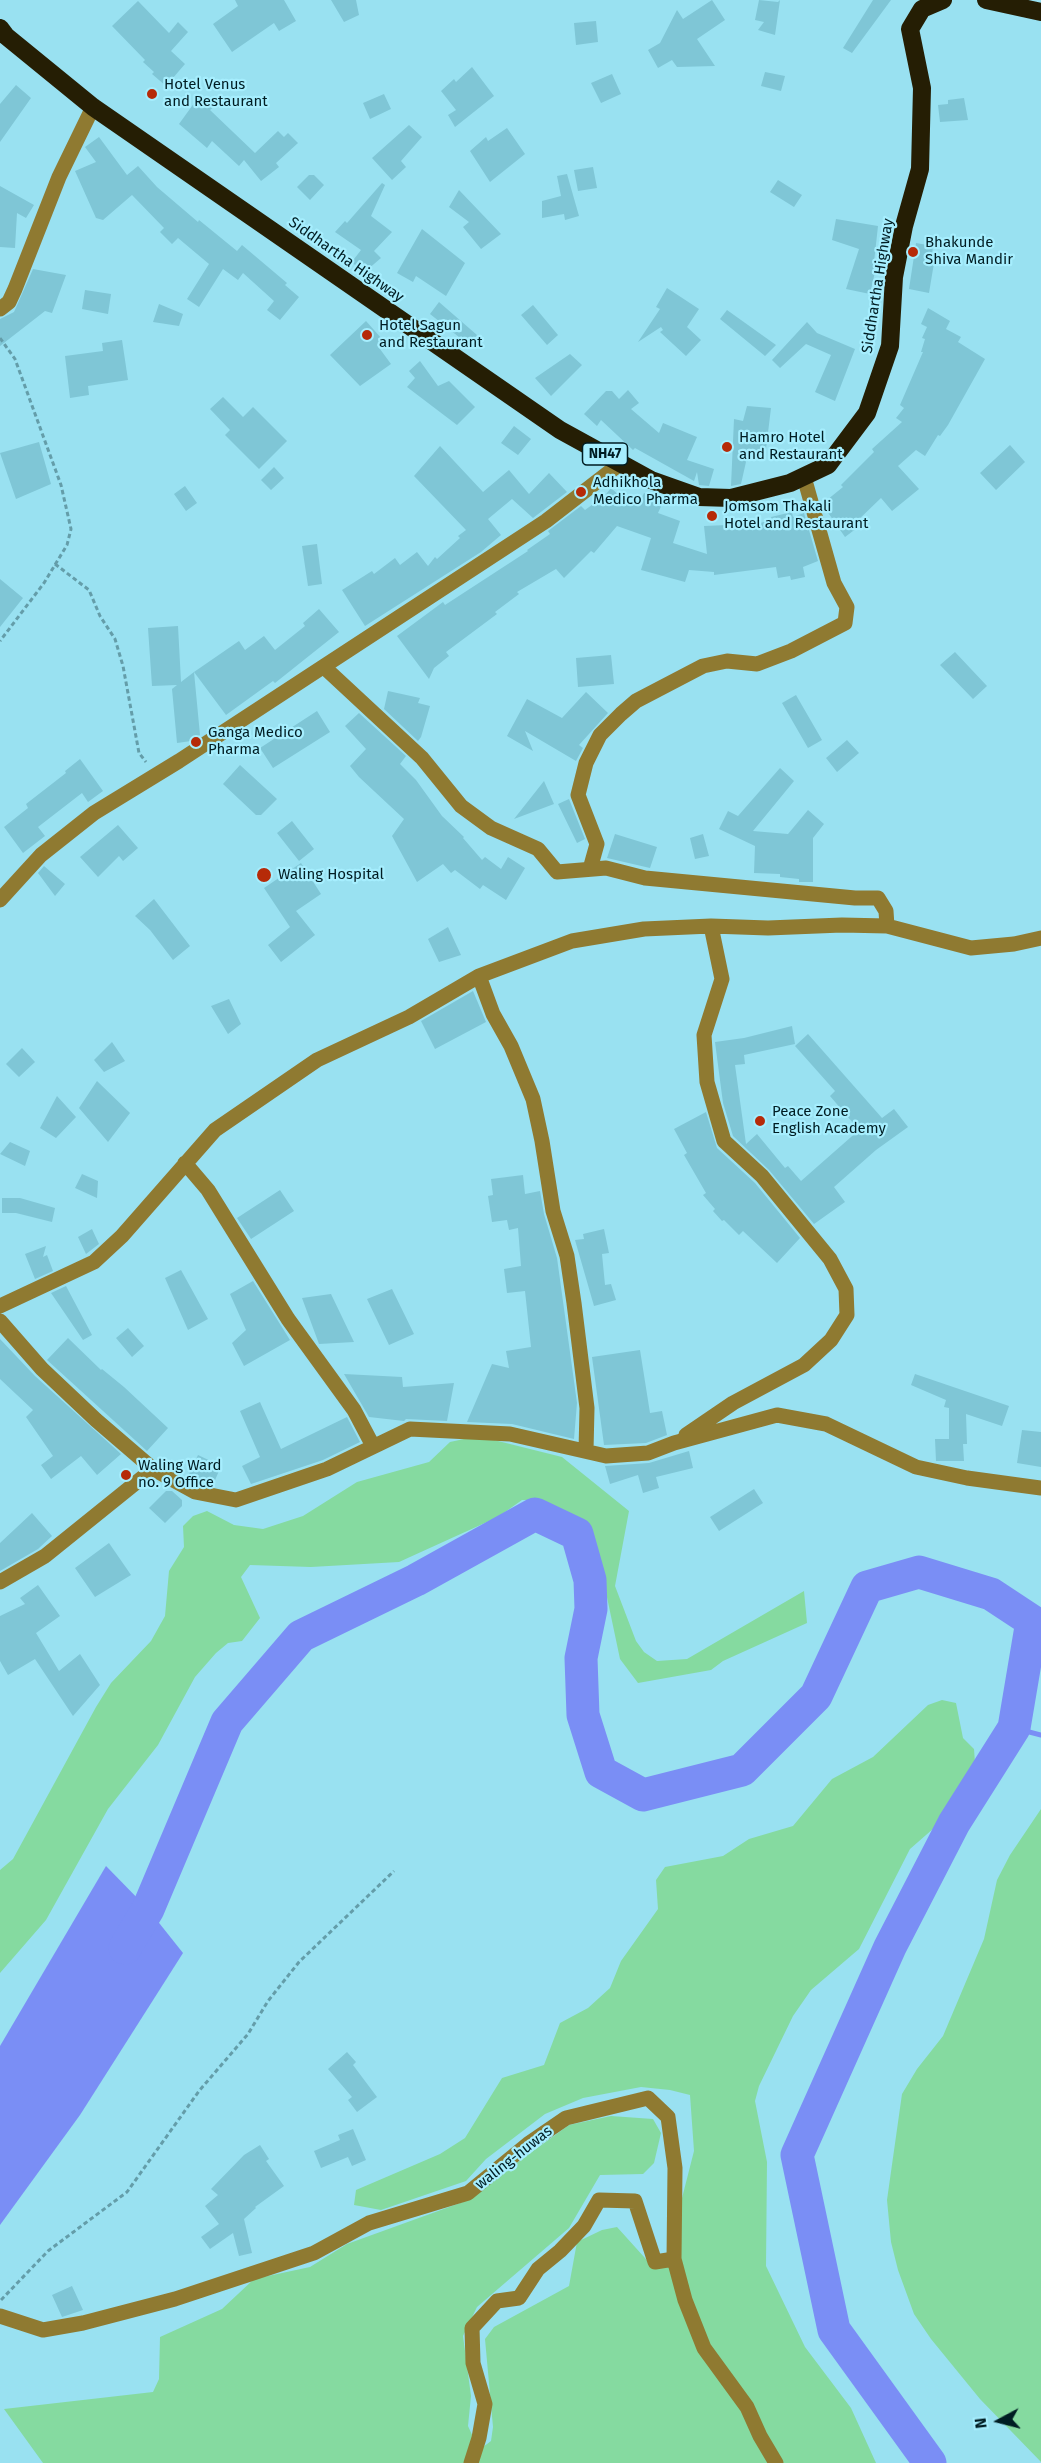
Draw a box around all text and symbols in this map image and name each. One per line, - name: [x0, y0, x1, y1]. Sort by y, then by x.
- place label: Hotel Venus and Restaurant: [164, 76, 268, 111]
- marker: Hotel Venus and Restaurant: [145, 87, 159, 101]
- street label: Siddhartha Highway: [285, 214, 407, 306]
- street label: Siddhartha Highway: [858, 217, 898, 355]
- place label: Bhakunde Shiva Mandir: [925, 234, 1013, 269]
- marker: Bhakunde Shiva Mandir: [906, 245, 920, 259]
- place label: Hotel Sagun and Restaurant: [379, 317, 483, 352]
- marker: Hotel Sagun and Restaurant: [360, 328, 374, 342]
- place label: Hamro Hotel and Restaurant: [739, 429, 843, 464]
- marker: Hamro Hotel and Restaurant: [720, 440, 734, 454]
- road number: NH47: [582, 443, 628, 465]
- place label: Adhikhola Medico Pharma: [593, 474, 698, 509]
- marker: Adhikhola Medico Pharma: [574, 485, 588, 499]
- place label: Jomsom Thakali Hotel and Restaurant: [724, 498, 868, 533]
- marker: Jomsom Thakali Hotel and Restaurant: [705, 509, 719, 523]
- place label: Ganga Medico Pharma: [208, 724, 303, 759]
- marker: Ganga Medico Pharma: [189, 735, 203, 749]
- marker: Waling Hospital: [255, 866, 273, 884]
- place label: Waling Hospital: [278, 866, 384, 884]
- place label: Peace Zone English Academy: [772, 1103, 886, 1138]
- marker: Peace Zone English Academy: [753, 1114, 767, 1128]
- place label: Waling Ward no. 9 Office: [138, 1457, 222, 1492]
- marker: Waling Ward no. 9 Office: [119, 1468, 133, 1482]
- street label: waling-huwas: [472, 2122, 556, 2194]
- north arrow: [969, 2391, 1029, 2451]
- text: N: [971, 2417, 991, 2430]

